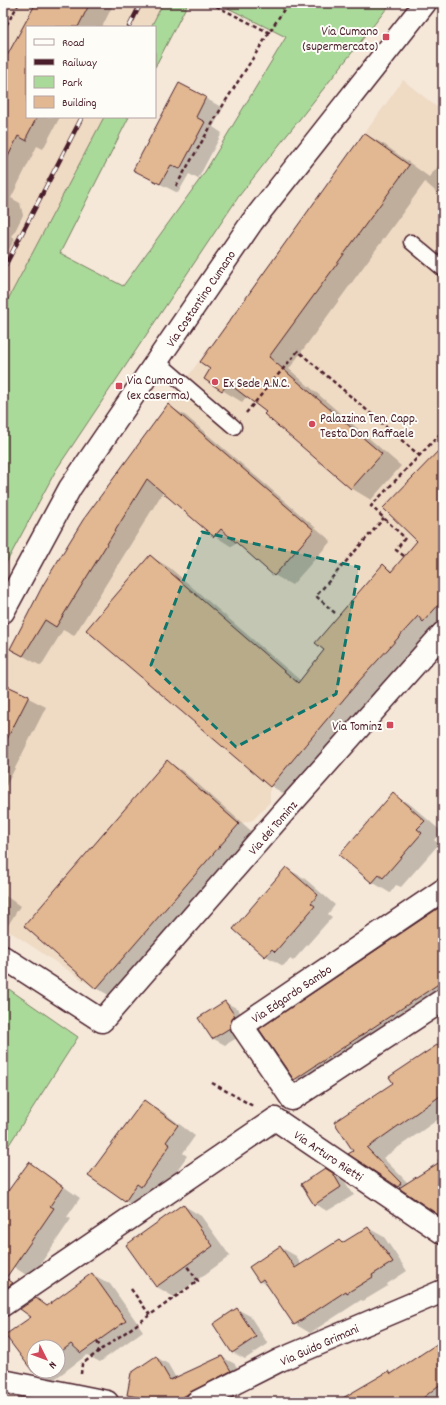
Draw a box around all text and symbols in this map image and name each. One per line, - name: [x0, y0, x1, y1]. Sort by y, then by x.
- place label: Via Cumano (supermercato): [303, 23, 378, 57]
- legend: [26, 26, 156, 118]
- marker: Via Cumano (supermercato): [381, 32, 391, 42]
- text: Road: [62, 35, 84, 52]
- text: Railway: [62, 55, 98, 72]
- text: Park: [62, 75, 83, 92]
- text: Building: [62, 95, 97, 112]
- street label: Via Costantino Cumano: [163, 247, 242, 352]
- place label: Via Cumano (ex caserma): [127, 372, 189, 406]
- place label: Ex Sede A.N.C.: [223, 375, 289, 394]
- marker: Ex Sede A.N.C.: [210, 377, 220, 387]
- marker: Via Cumano (ex caserma): [114, 381, 124, 391]
- place label: Palazzina Ten. Capp. Testa Don Raffaele: [320, 410, 417, 444]
- marker: Palazzina Ten. Capp. Testa Don Raffaele: [307, 419, 317, 429]
- place label: Via Tominz: [332, 718, 382, 737]
- marker: Via Tominz: [385, 720, 395, 730]
- street label: Via dei Tominz: [245, 797, 303, 860]
- street label: Via Edgardo Sambo: [248, 961, 337, 1029]
- street label: Via Arturo Rietti: [289, 1127, 367, 1188]
- street label: Via Guido Grimani: [278, 1320, 363, 1372]
- north arrow: [26, 1339, 66, 1379]
- text: N: [44, 1357, 60, 1372]

